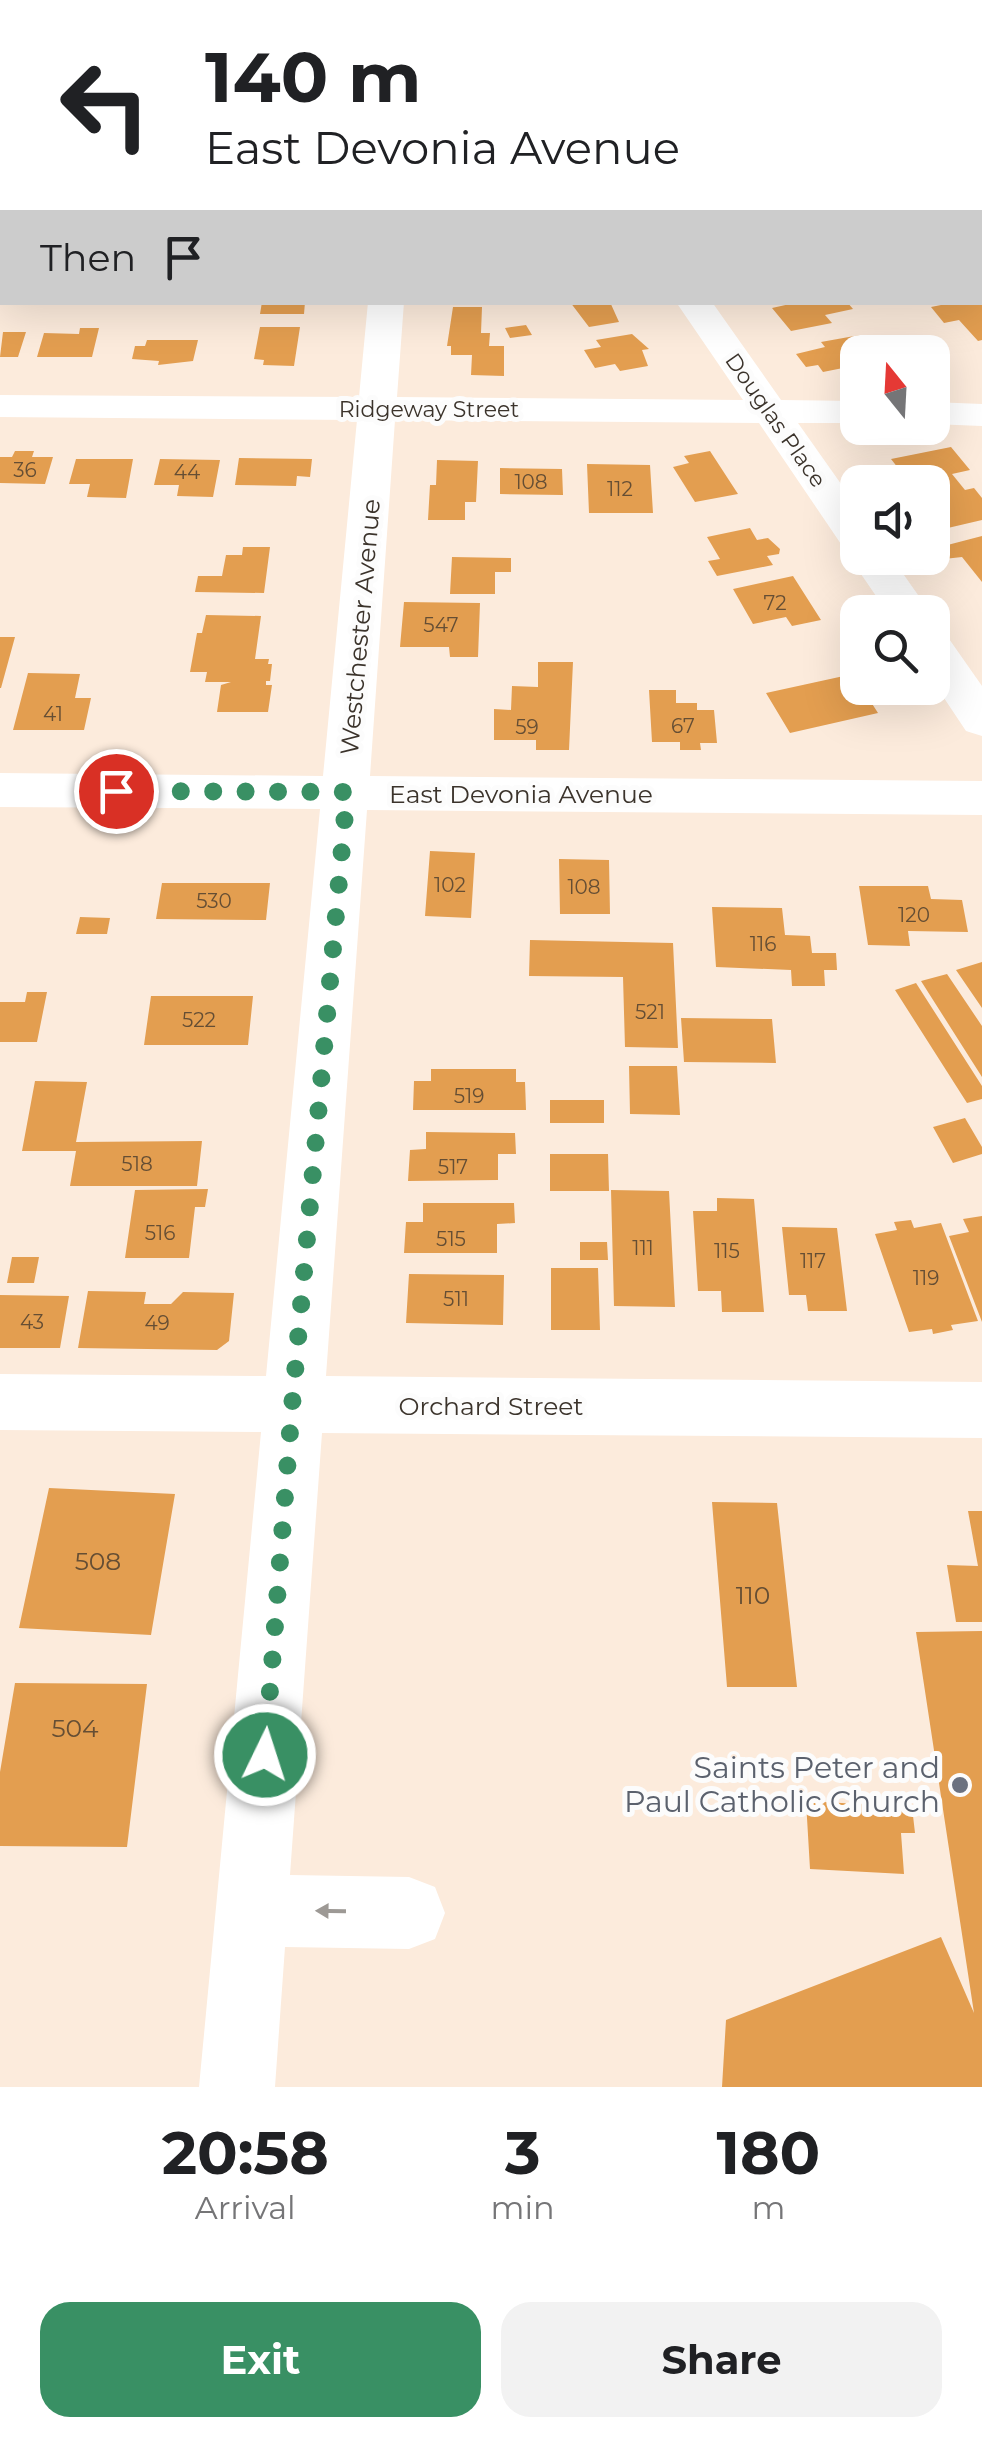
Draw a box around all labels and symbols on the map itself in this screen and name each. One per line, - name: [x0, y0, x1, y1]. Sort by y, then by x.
- north arrow: [840, 335, 950, 445]
- street label: Douglas Place: [719, 348, 832, 492]
- street label: Ridgeway Street: [339, 396, 519, 423]
- house number: 36: [13, 458, 37, 482]
- house number: 44: [174, 460, 200, 484]
- house number: 108: [514, 470, 548, 494]
- house number: 112: [607, 477, 633, 501]
- street label: Westchester Avenue: [334, 498, 386, 756]
- house number: 72: [763, 591, 787, 615]
- house number: 547: [423, 613, 459, 637]
- house number: 41: [43, 702, 63, 726]
- house number: 67: [671, 714, 695, 738]
- house number: 59: [515, 715, 539, 739]
- pin: [74, 749, 159, 834]
- street label: East Devonia Avenue: [389, 779, 653, 809]
- house number: 102: [434, 873, 466, 897]
- house number: 108: [567, 875, 601, 899]
- house number: 530: [196, 889, 232, 913]
- house number: 120: [898, 903, 930, 927]
- house number: 116: [750, 932, 776, 956]
- house number: 521: [635, 1000, 665, 1024]
- house number: 522: [182, 1008, 216, 1032]
- house number: 519: [454, 1084, 484, 1108]
- house number: 518: [121, 1152, 153, 1176]
- house number: 517: [438, 1155, 468, 1179]
- house number: 516: [145, 1221, 175, 1245]
- house number: 515: [436, 1227, 466, 1251]
- house number: 111: [632, 1236, 654, 1260]
- house number: 115: [714, 1239, 740, 1263]
- house number: 117: [800, 1249, 826, 1273]
- house number: 119: [913, 1266, 939, 1290]
- house number: 511: [443, 1287, 469, 1311]
- house number: 43: [20, 1310, 44, 1334]
- house number: 49: [144, 1311, 170, 1335]
- street label: Orchard Street: [398, 1391, 584, 1421]
- house number: 508: [75, 1546, 121, 1576]
- house number: 110: [736, 1580, 770, 1610]
- position arrow: [213, 1703, 317, 1807]
- house number: 504: [51, 1713, 99, 1743]
- place label: Saints Peter and Paul Catholic Church: [624, 1749, 940, 1820]
- marker: Saints Peter and Paul Catholic Church: [949, 1774, 971, 1796]
- one-way arrow: [315, 1903, 347, 1919]

